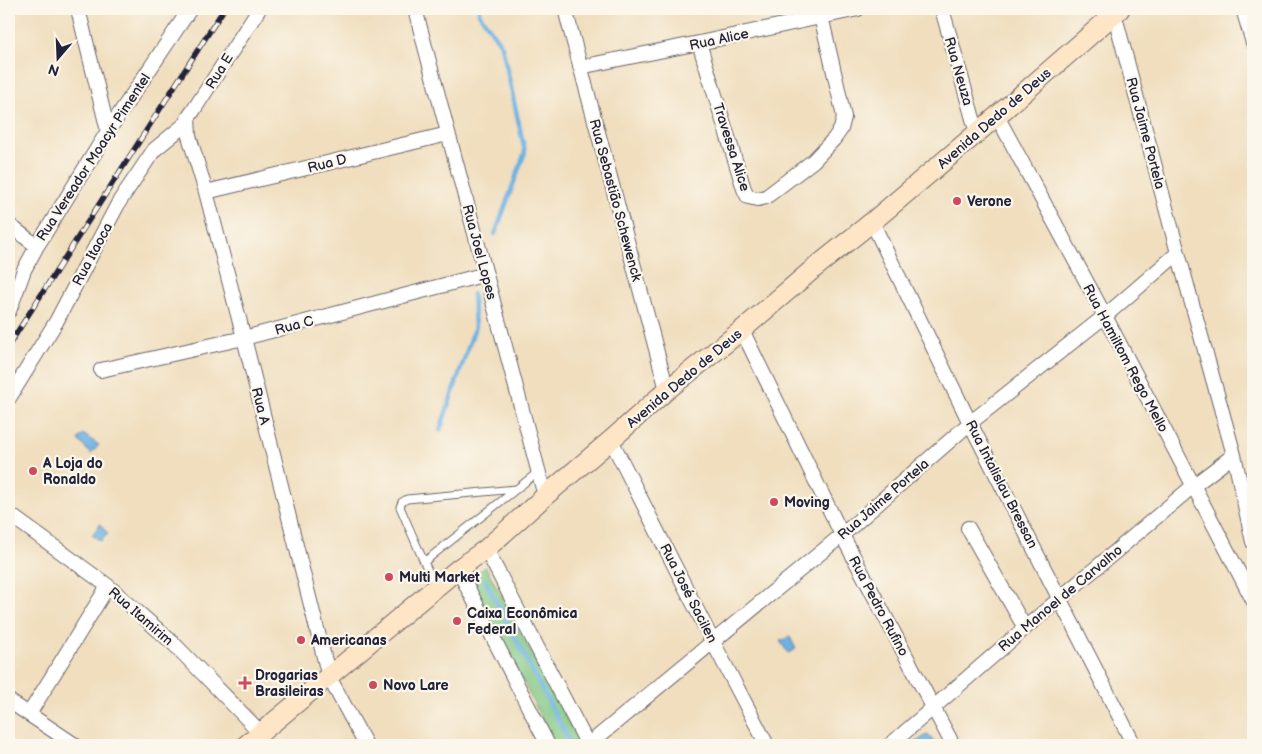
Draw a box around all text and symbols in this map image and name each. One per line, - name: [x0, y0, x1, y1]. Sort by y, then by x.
- street label: Rua Alice: [688, 25, 750, 54]
- north arrow: [32, 32, 82, 82]
- street label: Rua Neuza: [941, 35, 976, 107]
- street label: Rua E: [202, 50, 237, 92]
- text: N: [46, 60, 62, 80]
- street label: Avenida Dedo de Deus: [934, 64, 1055, 172]
- street label: Rua Vereador Moacyr Pimentel: [33, 70, 154, 244]
- street label: Rua Jaime Portela: [1122, 75, 1169, 191]
- street label: Travessa Alice: [709, 101, 754, 193]
- street label: Rua Sebastião Schewenck: [586, 117, 645, 283]
- street label: Rua D: [306, 150, 348, 177]
- place label: Verone: [967, 193, 1012, 210]
- marker: Verone: [951, 195, 963, 207]
- street label: Rua Joel Lopes: [459, 203, 500, 302]
- street label: Rua Itaoca: [69, 220, 116, 289]
- street label: Rua Hamiltom Rego Mello: [1079, 281, 1172, 435]
- street label: Rua C: [273, 312, 315, 339]
- street label: Avenida Dedo de Deus: [623, 325, 745, 432]
- street label: Rua A: [248, 386, 273, 427]
- street label: Rua Intalislau Bressan: [962, 417, 1041, 551]
- place label: A Loja do Ronaldo: [42, 455, 103, 488]
- street label: Rua Jaime Portela: [834, 455, 932, 544]
- marker: A Loja do Ronaldo: [27, 465, 39, 477]
- place label: Moving: [784, 494, 830, 511]
- marker: Moving: [768, 496, 780, 508]
- street label: Rua José Sacilen: [656, 541, 721, 646]
- street label: Rua Manoel de Carvalho: [995, 541, 1126, 655]
- street label: Rua Pedro Rufino: [845, 553, 912, 659]
- place label: Multi Market: [399, 569, 480, 586]
- marker: Multi Market: [383, 571, 395, 583]
- street label: Rua Itamirim: [105, 584, 177, 649]
- place label: Caixa Econômica Federal: [467, 605, 578, 638]
- marker: Caixa Econômica Federal: [451, 615, 463, 627]
- place label: Americanas: [310, 632, 387, 649]
- marker: Americanas: [295, 634, 307, 646]
- place label: Drogarias Brasileiras: [255, 667, 324, 700]
- marker: Drogarias Brasileiras: [239, 677, 251, 689]
- place label: Novo Lare: [383, 677, 449, 694]
- marker: Novo Lare: [367, 679, 379, 691]

